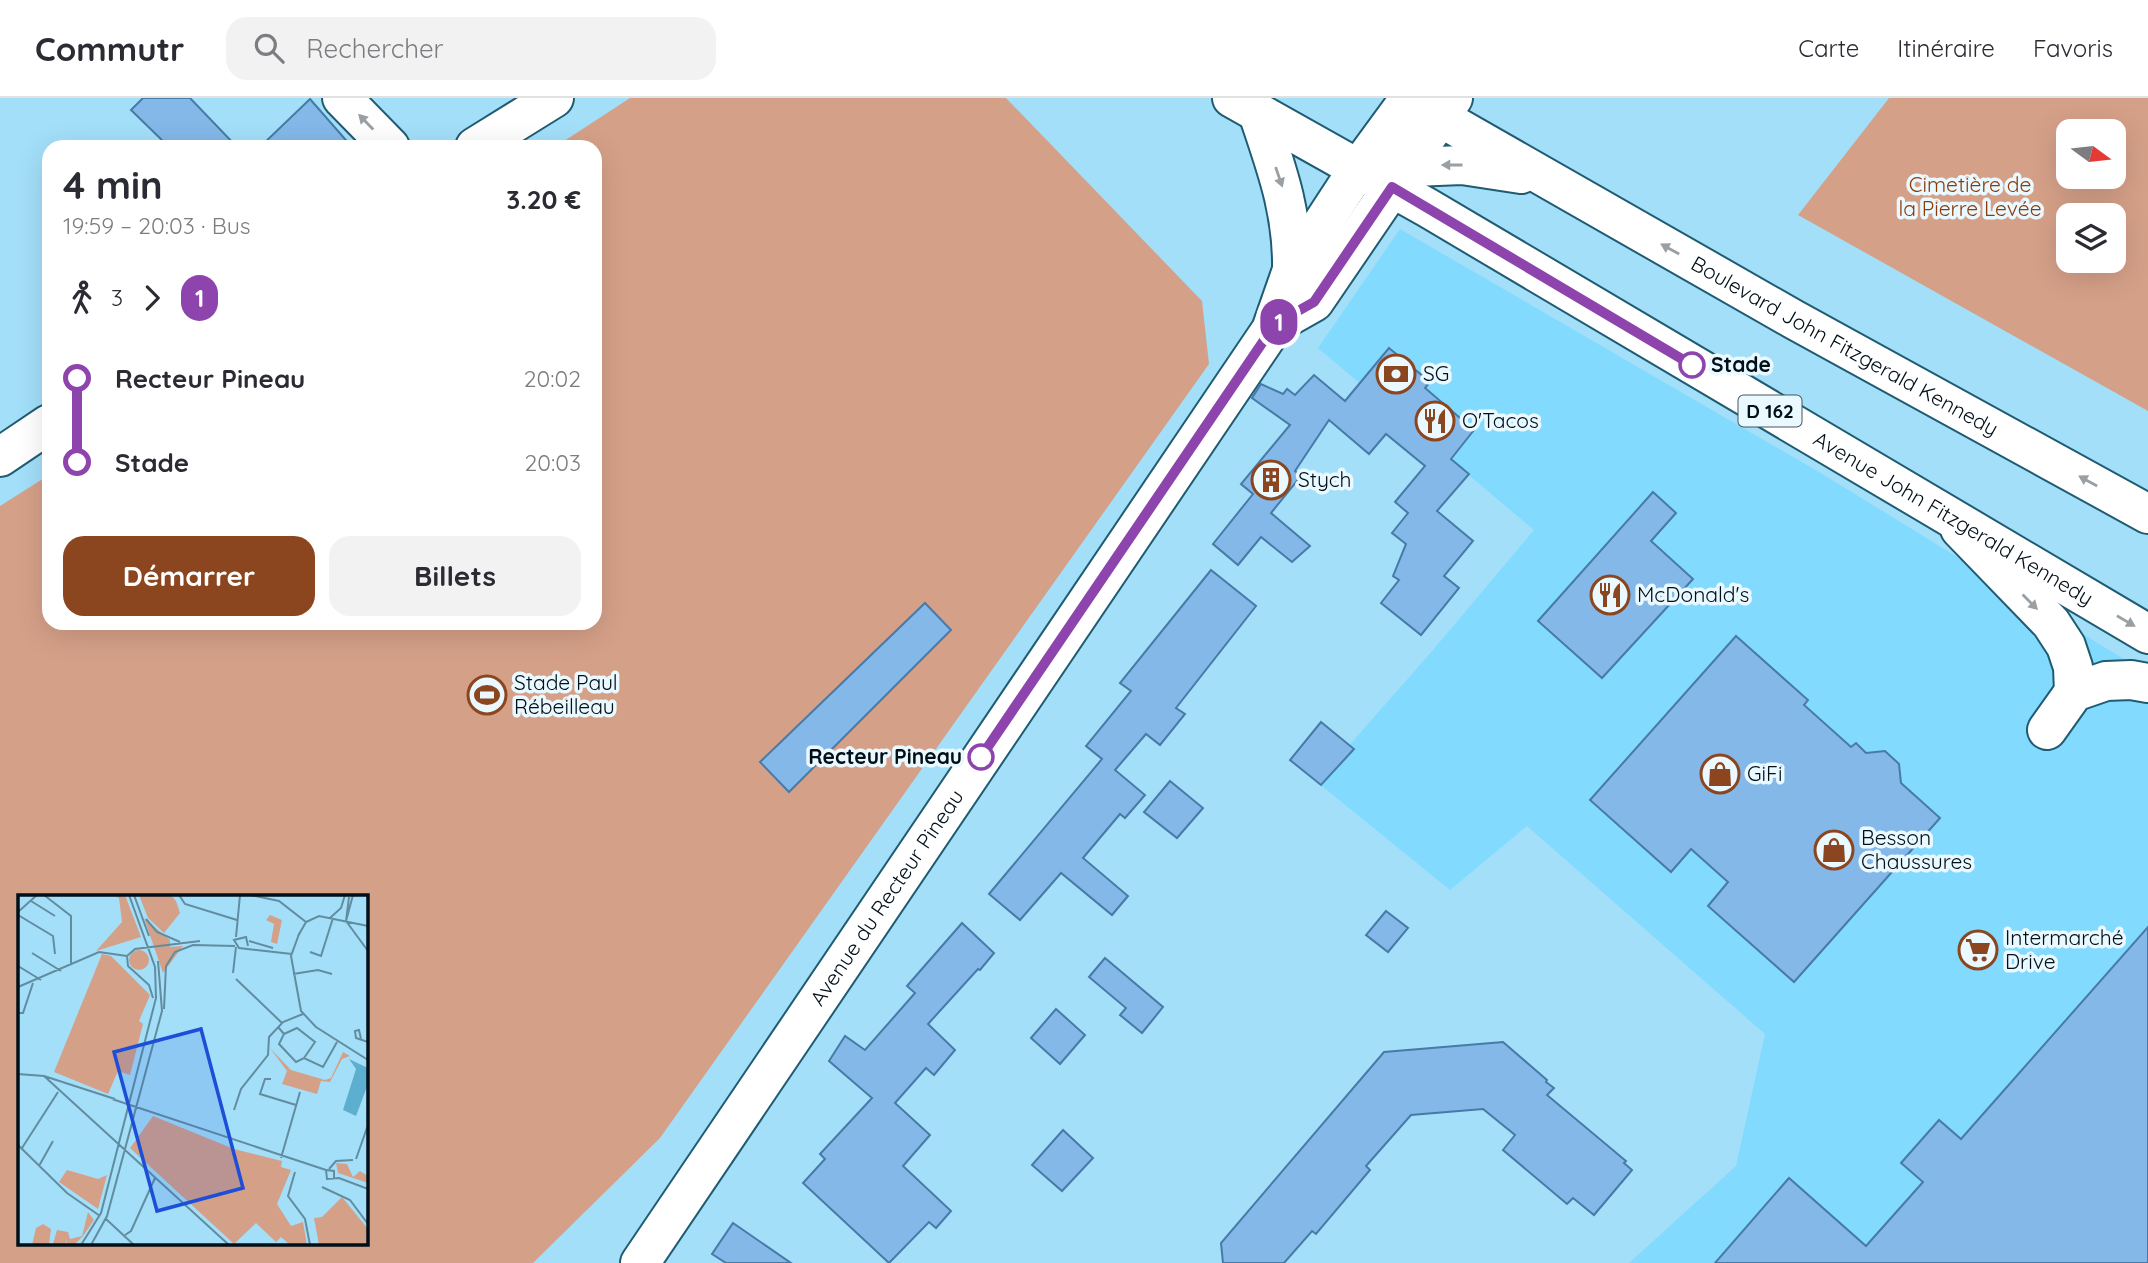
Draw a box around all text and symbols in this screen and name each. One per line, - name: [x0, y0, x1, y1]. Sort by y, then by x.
- search box: [226, 17, 716, 80]
- text: Commutr: [35, 28, 184, 69]
- icon: search: [250, 29, 288, 67]
- text: Rechercher: [306, 32, 444, 65]
- text: Carte: [1798, 33, 1859, 63]
- text: Itinéraire: [1897, 33, 1995, 63]
- text: Favoris: [2033, 33, 2113, 63]
- one-way arrow: [357, 114, 374, 131]
- north arrow: [2056, 119, 2126, 189]
- map controls: [2056, 119, 2126, 273]
- one-way arrow: [1441, 159, 1463, 171]
- text: 4 min: [63, 161, 163, 209]
- one-way arrow: [1275, 167, 1285, 188]
- park label: Cimetière de la Pierre Levée: [1898, 171, 2042, 221]
- text: 3.20 €: [506, 183, 581, 216]
- button: layers: [2056, 203, 2126, 273]
- text: 19:59 – 20:03 · Bus: [63, 211, 251, 240]
- one-way arrow: [1660, 243, 1679, 255]
- street label: Boulevard John Fitzgerald Kennedy: [1687, 250, 2003, 441]
- icon: walk: [63, 279, 101, 317]
- icon: forward: [133, 279, 171, 317]
- text: 3: [111, 283, 123, 312]
- text: 1: [195, 283, 204, 313]
- line badge: 1: [1256, 299, 1302, 345]
- text: 1: [1274, 307, 1284, 337]
- place label: Stade: [1711, 351, 1771, 377]
- marker: Stade: [1679, 352, 1705, 378]
- bank icon: SG: [1375, 353, 1417, 395]
- place label: SG: [1423, 360, 1449, 386]
- text: Recteur Pineau: [115, 362, 305, 395]
- text: 20:02: [524, 364, 581, 393]
- road number: D 162: [1738, 396, 1802, 426]
- restaurant icon: O'Tacos: [1414, 400, 1456, 442]
- place label: O'Tacos: [1462, 407, 1539, 433]
- street label: Avenue John Fitzgerald Kennedy: [1809, 425, 2098, 611]
- text: Stade: [115, 446, 189, 479]
- text: 20:03: [525, 448, 581, 477]
- building icon: Stych: [1250, 459, 1292, 501]
- place label: Stych: [1298, 466, 1352, 492]
- one-way arrow: [2078, 475, 2098, 487]
- button: Démarrer: [63, 536, 315, 616]
- button: Billets: [329, 536, 581, 616]
- restaurant icon: McDonald's: [1589, 574, 1631, 616]
- place label: McDonald's: [1637, 581, 1749, 607]
- one-way arrow: [2022, 594, 2038, 610]
- one-way arrow: [2116, 615, 2135, 627]
- place label: Stade Paul Rébeilleau: [514, 669, 618, 719]
- sports icon: Stade Paul Rébeilleau: [466, 674, 508, 716]
- place label: Recteur Pineau: [808, 743, 962, 769]
- marker: Recteur Pineau: [968, 744, 994, 770]
- shop icon: GiFi: [1699, 753, 1741, 795]
- place label: GiFi: [1747, 760, 1782, 786]
- street label: Avenue du Recteur Pineau: [804, 784, 969, 1010]
- place label: Besson Chaussures: [1861, 824, 1972, 874]
- shop icon: Besson Chaussures: [1813, 829, 1855, 871]
- inset map: [18, 895, 368, 1246]
- place label: Intermarché Drive: [2005, 924, 2124, 974]
- supermarket icon: Intermarché Drive: [1957, 929, 1999, 971]

